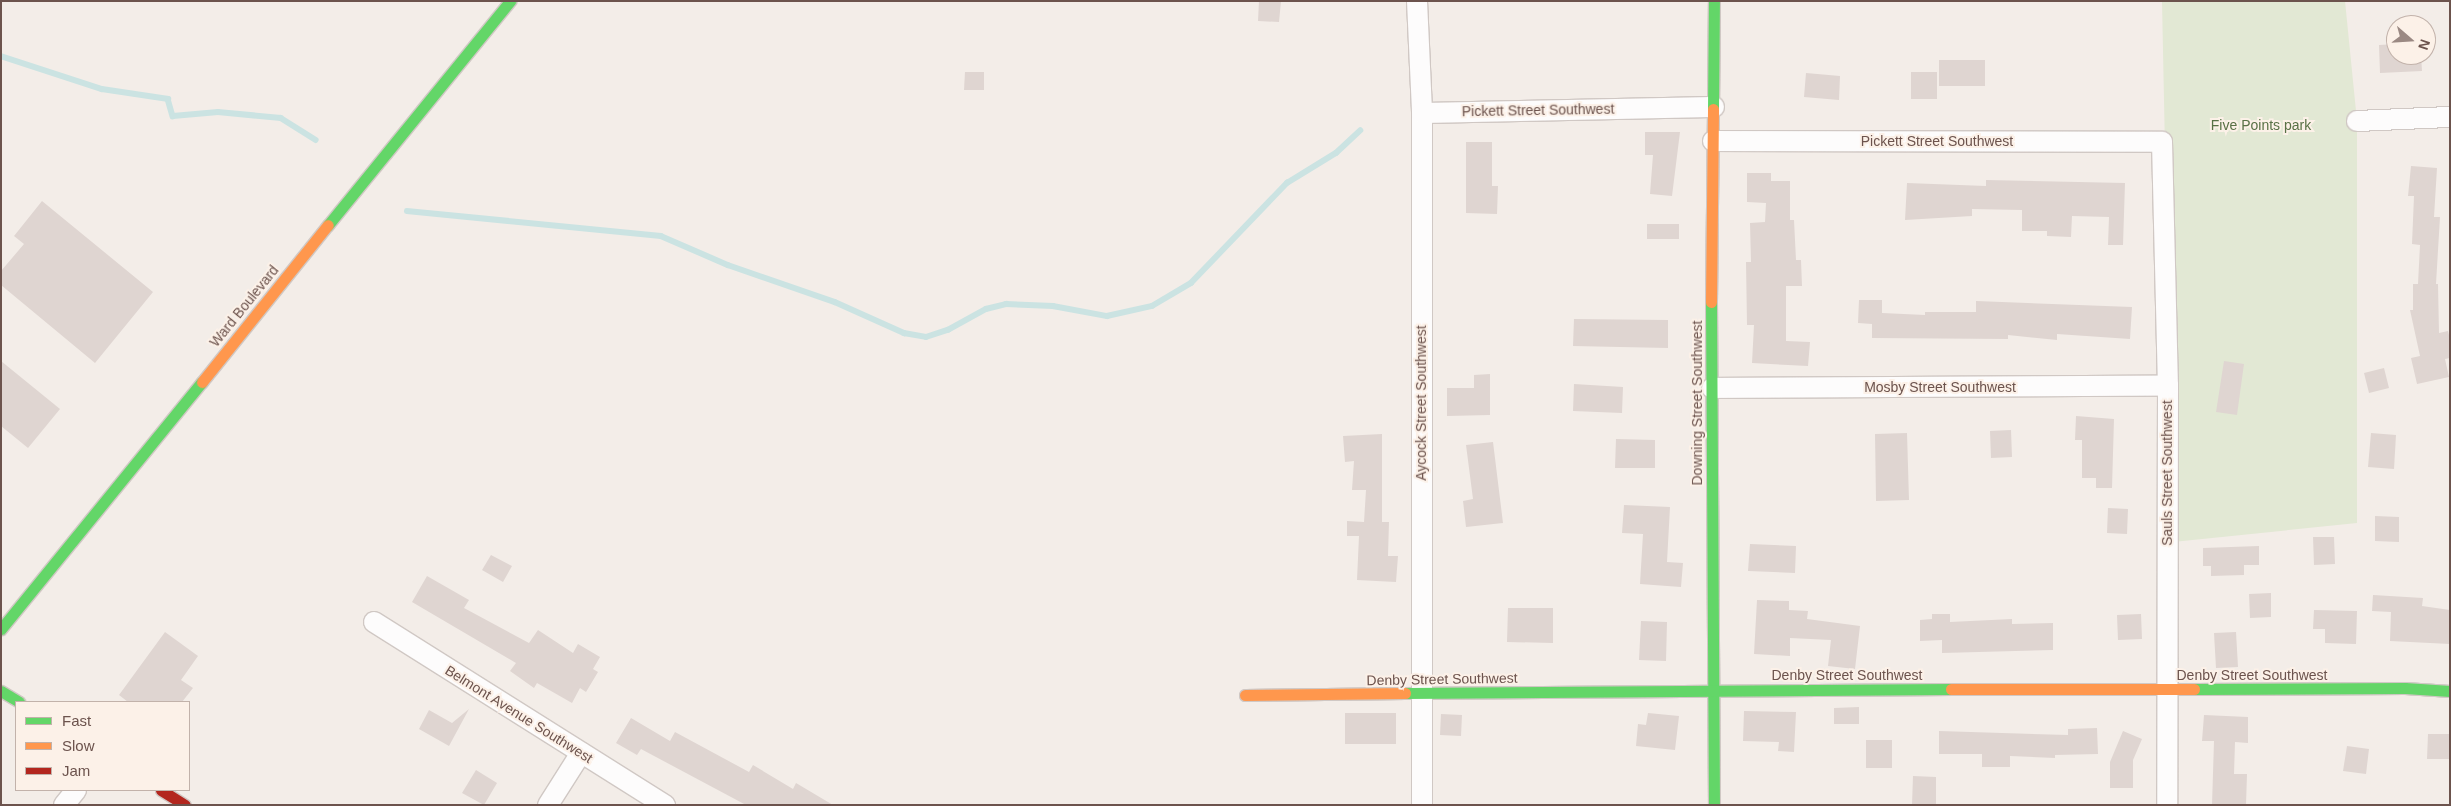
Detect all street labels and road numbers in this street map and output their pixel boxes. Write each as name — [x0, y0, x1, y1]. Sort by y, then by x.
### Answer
street label: Pickett Street Southwest — [1462, 100, 1614, 120]
street label: Pickett Street Southwest — [1861, 133, 2013, 149]
street label: Ward Boulevard — [206, 262, 282, 350]
street label: Downing Street Southwest — [1689, 321, 1705, 485]
street label: Aycock Street Southwest — [1413, 325, 1429, 481]
street label: Mosby Street Southwest — [1864, 379, 2016, 395]
street label: Sauls Street Southwest — [2159, 400, 2175, 546]
street label: Belmont Avenue Southwest — [442, 661, 596, 767]
street label: Denby Street Southwest — [1772, 667, 1922, 683]
street label: Denby Street Southwest — [2177, 667, 2327, 683]
street label: Denby Street Southwest — [1366, 669, 1518, 689]

